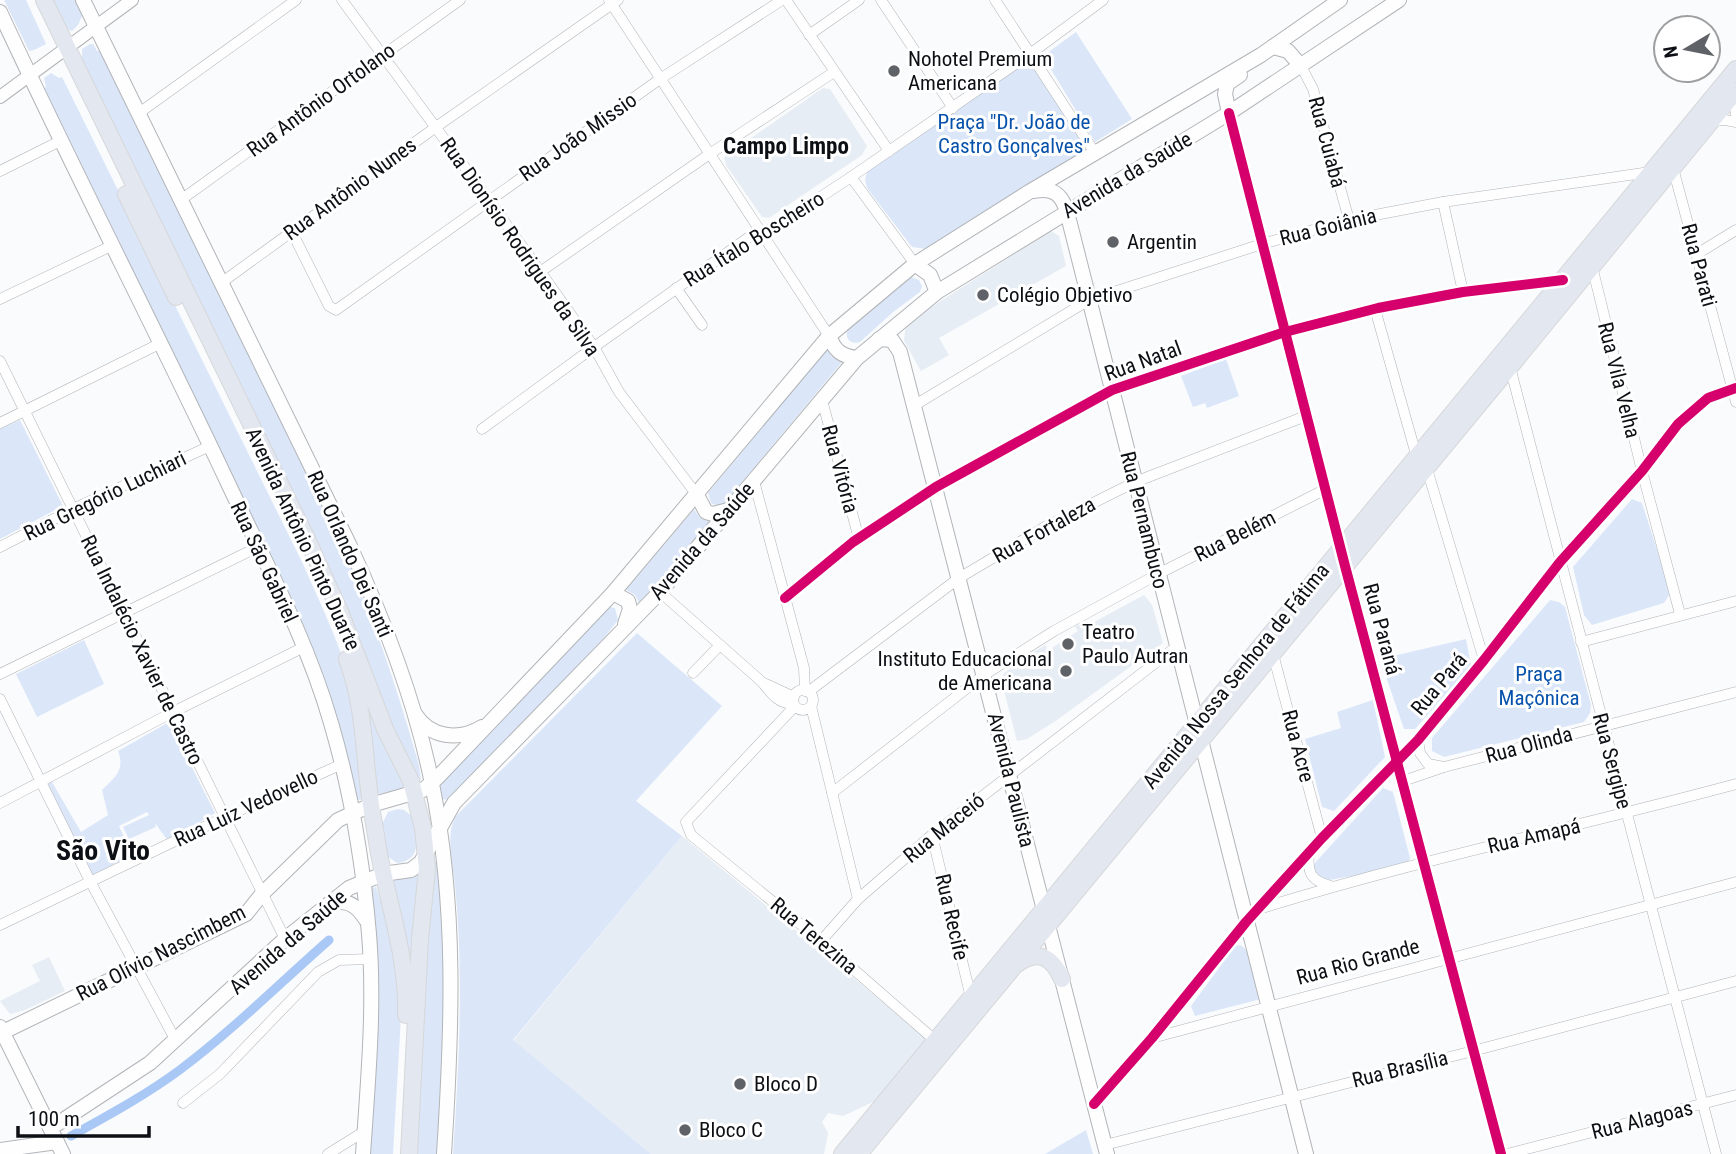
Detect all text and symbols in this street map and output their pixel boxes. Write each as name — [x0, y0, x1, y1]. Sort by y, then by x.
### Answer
north arrow — [1652, 14, 1722, 84]
street label: Rua Antônio Ortolano — [242, 38, 400, 162]
text: N — [1658, 44, 1683, 60]
place label: Nohotel Premium Americana — [908, 47, 1052, 95]
marker: Nohotel Premium Americana — [886, 63, 902, 79]
street label: Rua João Missio — [515, 88, 641, 186]
street label: Rua Cuiabá — [1303, 94, 1351, 190]
park label: Praça "Dr. João de Castro Gonçalves" — [938, 110, 1091, 158]
street label: Avenida da Saúde — [1058, 127, 1196, 223]
street label: Rua Antônio Nunes — [279, 133, 421, 245]
street label: Rua Dionísio Rodrigues da Silva — [435, 133, 605, 361]
district label: Campo Limpo — [723, 133, 849, 160]
street label: Rua Ítalo Boscheiro — [679, 186, 829, 292]
street label: Rua Goiânia — [1277, 203, 1379, 251]
street label: Rua Parati — [1676, 221, 1722, 309]
place label: Argentin — [1127, 230, 1197, 254]
marker: Argentin — [1105, 234, 1121, 250]
place label: Colégio Objetivo — [997, 283, 1133, 307]
marker: Colégio Objetivo — [975, 287, 991, 303]
street label: Rua Vila Velha — [1593, 320, 1645, 440]
street label: Rua Natal — [1101, 336, 1185, 386]
street label: Rua Vitória — [817, 422, 863, 516]
street label: Avenida Antônio Pinto Duarte — [241, 424, 365, 654]
street label: Rua Gregório Luchiari — [20, 446, 190, 546]
street label: Rua Pernambuco — [1115, 449, 1173, 591]
street label: Rua Orlando Dei Santi — [303, 467, 397, 641]
street label: Avenida da Saúde — [645, 477, 759, 604]
street label: Rua Fortaleza — [988, 492, 1100, 568]
street label: Rua São Gabriel — [225, 497, 303, 627]
street label: Rua Belém — [1190, 505, 1280, 567]
street label: Rua Indalécio Xavier de Castro — [76, 531, 208, 769]
street label: Avenida Nossa Senhora de Fátima — [1138, 559, 1334, 793]
street label: Rua Paraná — [1358, 580, 1406, 678]
place label: Teatro Paulo Autran — [1082, 620, 1189, 668]
marker: Teatro Paulo Autran — [1060, 636, 1076, 652]
place label: Instituto Educacional de Americana — [878, 647, 1052, 695]
street label: Rua Pará — [1406, 648, 1472, 720]
park label: Praça Maçônica — [1499, 662, 1579, 710]
marker: Instituto Educacional de Americana — [1058, 663, 1074, 679]
street label: Rua Acre — [1277, 707, 1319, 785]
street label: Avenida Paulista — [983, 710, 1039, 850]
street label: Rua Sergipe — [1588, 710, 1636, 812]
street label: Rua Olinda — [1483, 722, 1575, 768]
street label: Rua Luiz Vedovello — [170, 764, 322, 852]
street label: Rua Maceió — [899, 788, 989, 868]
street label: Rua Amapá — [1485, 814, 1583, 858]
district label: São Vito — [56, 834, 150, 867]
street label: Rua Recife — [930, 871, 974, 963]
street label: Avenida da Saúde — [225, 885, 352, 999]
street label: Rua Terezina — [766, 893, 862, 979]
street label: Rua Olívio Nascimbem — [72, 900, 250, 1006]
street label: Rua Rio Grande — [1294, 934, 1422, 990]
street label: Rua Brasília — [1350, 1046, 1450, 1092]
place label: Bloco D — [754, 1072, 818, 1096]
marker: Bloco D — [732, 1076, 748, 1092]
scale bar — [18, 1094, 149, 1138]
street label: Rua Alagoas — [1589, 1096, 1695, 1144]
text: 100 m — [28, 1107, 80, 1131]
place label: Bloco C — [699, 1118, 763, 1142]
marker: Bloco C — [677, 1122, 693, 1138]

